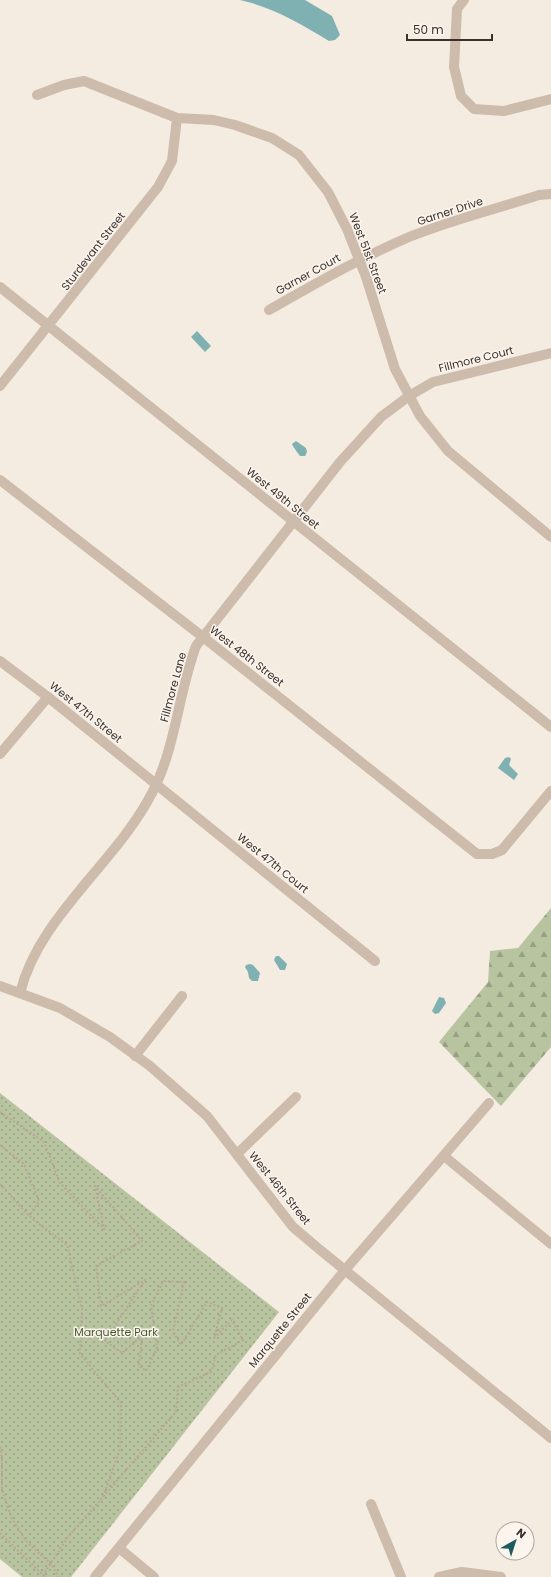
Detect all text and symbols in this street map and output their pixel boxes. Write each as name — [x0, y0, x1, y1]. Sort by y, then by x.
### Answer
scale bar — [407, 16, 492, 42]
text: 50 m — [413, 21, 444, 38]
street label: Garner Drive — [415, 193, 485, 229]
street label: Sturdevant Street — [57, 208, 129, 294]
street label: West 51st Street — [345, 210, 391, 296]
street label: Garner Court — [273, 250, 343, 298]
street label: Fillmore Court — [437, 342, 515, 376]
street label: West 49th Street — [243, 463, 323, 533]
street label: West 48th Street — [206, 622, 288, 690]
street label: Fillmore Lane — [156, 650, 190, 724]
street label: West 47th Street — [46, 678, 126, 746]
street label: West 47th Court — [234, 829, 312, 897]
street label: West 46th Street — [245, 1148, 315, 1228]
street label: Marquette Street — [245, 1289, 315, 1371]
park label: Marquette Park — [74, 1324, 158, 1340]
north arrow — [495, 1521, 535, 1561]
text: N — [513, 1524, 530, 1542]

